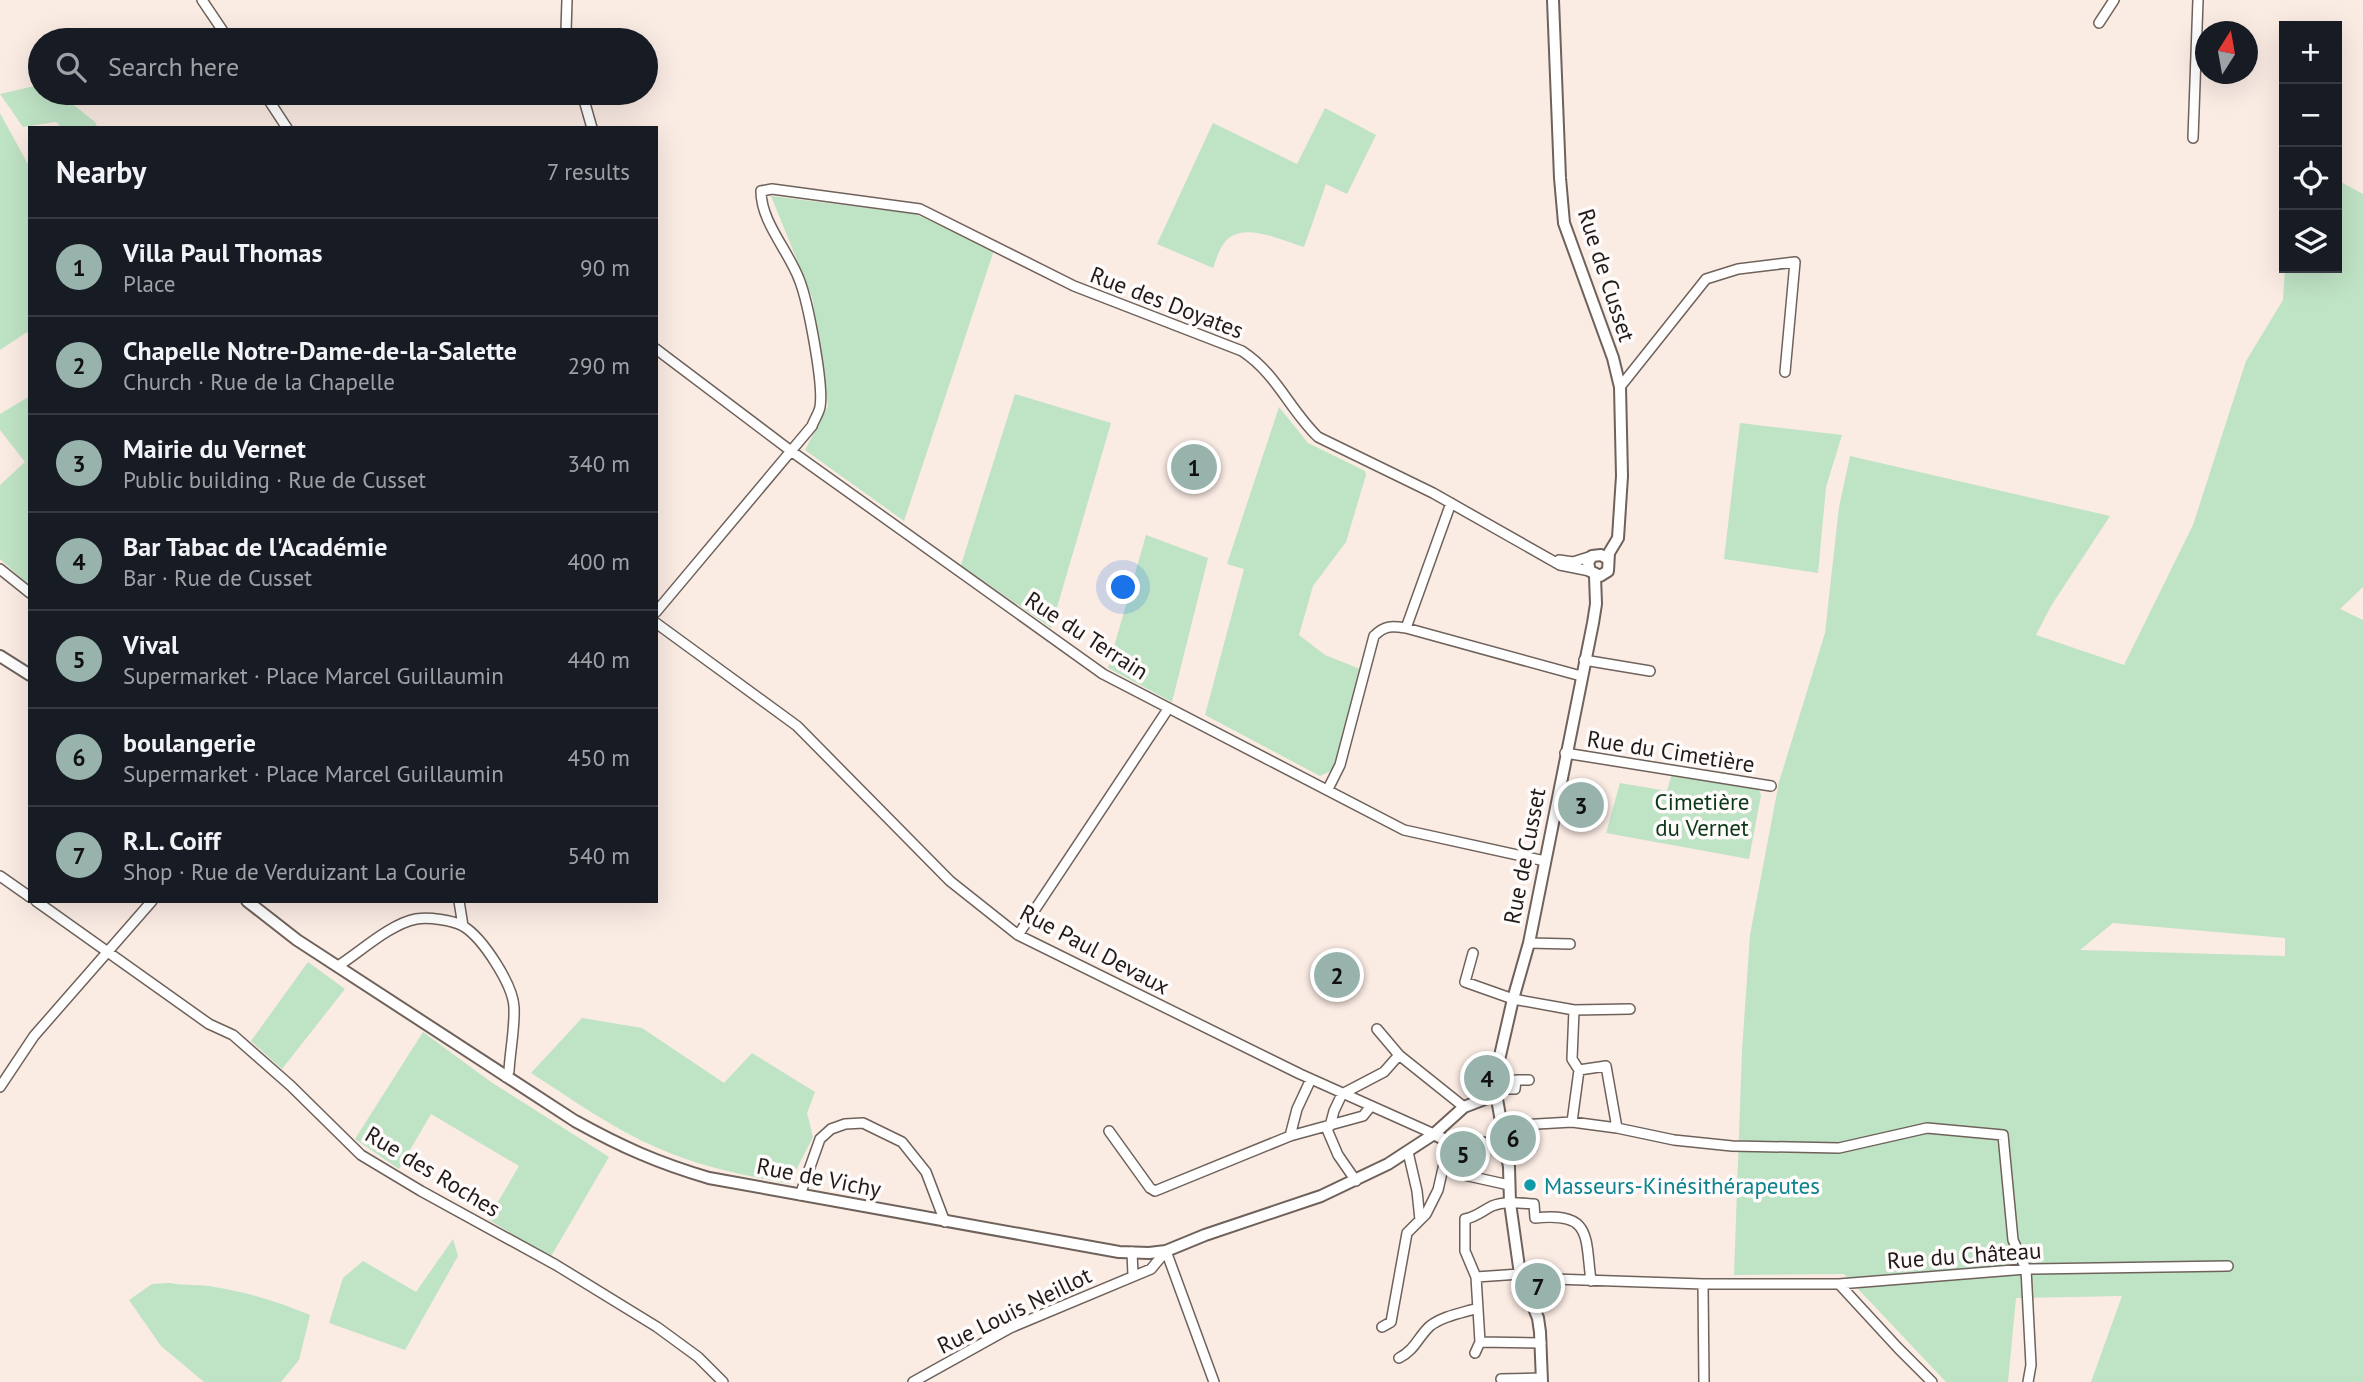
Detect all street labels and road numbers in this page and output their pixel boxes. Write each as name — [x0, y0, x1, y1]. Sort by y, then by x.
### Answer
street label: Rue de Cusset — [1572, 205, 1642, 345]
street label: Rue des Doyates — [1086, 259, 1248, 345]
street label: Rue du Terrain — [1020, 584, 1154, 686]
street label: Rue du Cimetière — [1585, 723, 1757, 779]
street label: Rue de Cusset — [1497, 785, 1551, 926]
street label: Rue Paul Devaux — [1015, 897, 1175, 1001]
street label: Rue des Roches — [360, 1119, 506, 1223]
street label: Rue de Vichy — [754, 1151, 884, 1203]
street label: Rue du Château — [1886, 1235, 2042, 1275]
street label: Rue Louis Neillot — [932, 1260, 1096, 1360]

